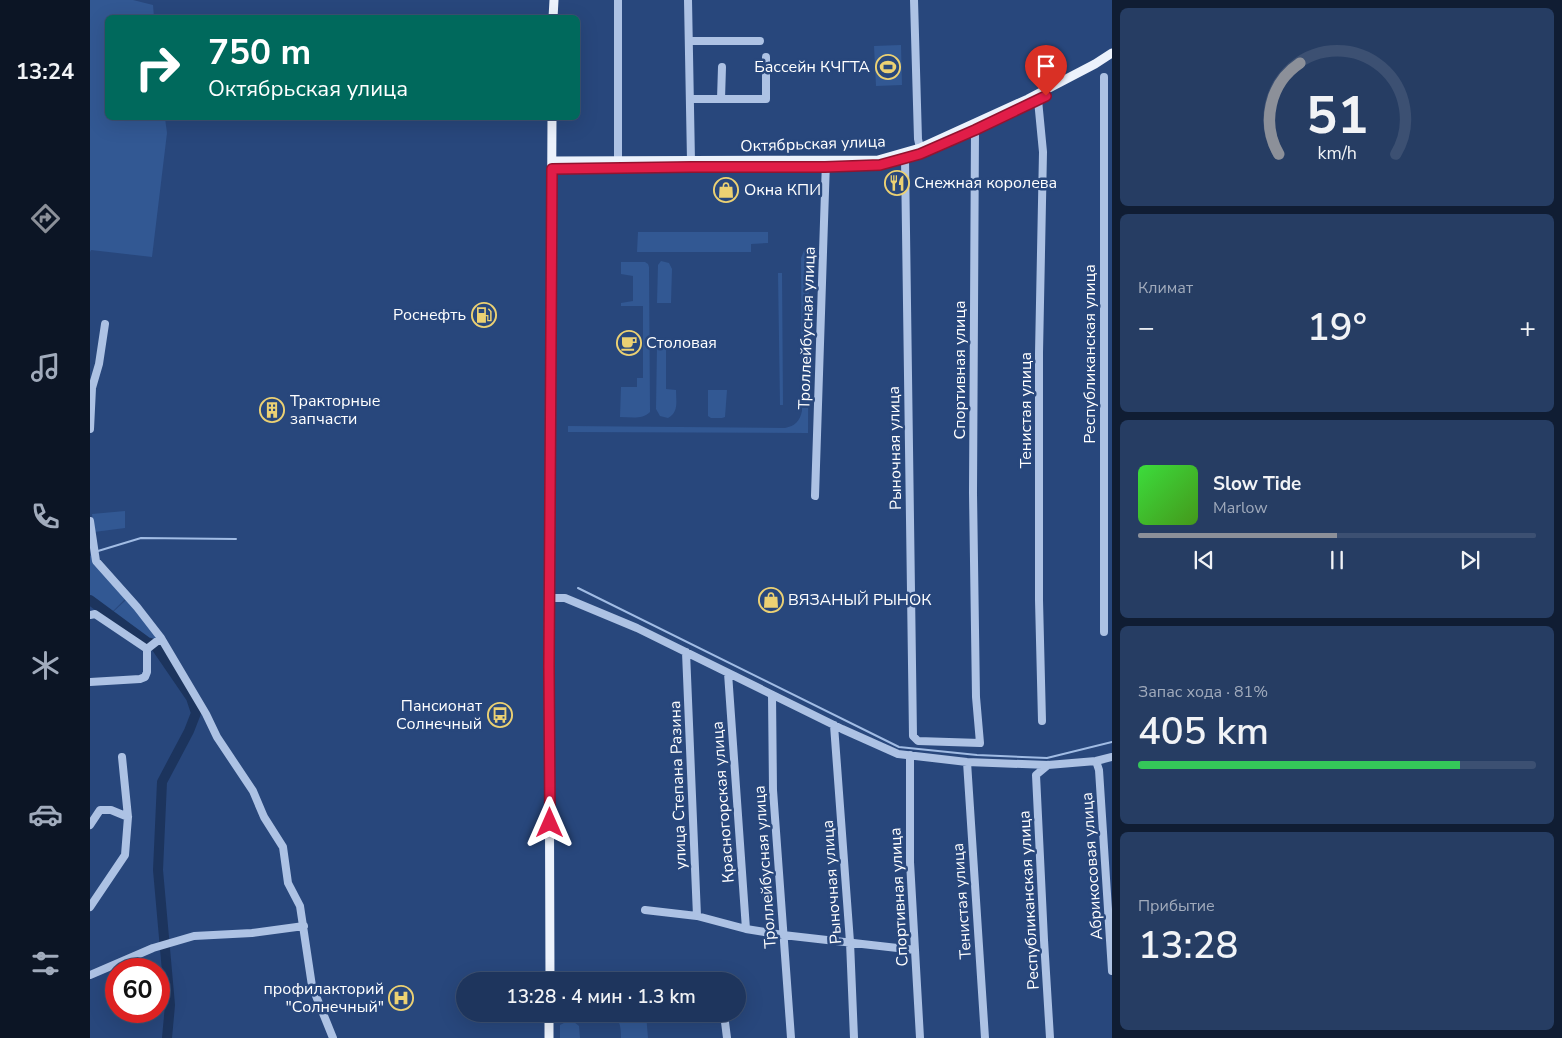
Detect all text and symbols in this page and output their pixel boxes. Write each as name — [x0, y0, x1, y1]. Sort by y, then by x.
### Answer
text: 750 m — [208, 29, 311, 76]
icon: right — [125, 35, 190, 100]
pin — [1025, 45, 1067, 96]
icon: arrive — [1032, 52, 1060, 80]
sports icon: Бассейн КЧГТА — [875, 54, 901, 80]
place label: Бассейн КЧГТА — [754, 56, 870, 78]
text: 13:24 — [16, 57, 74, 87]
text: Октябрьская улица — [208, 74, 408, 104]
text: 51 — [1306, 80, 1368, 151]
street label: Октябрьская улица — [740, 130, 886, 158]
text: km/h — [1317, 141, 1357, 165]
restaurant icon: Снежная королева — [884, 170, 910, 196]
place label: Снежная королева — [914, 172, 1057, 194]
shop icon: Окна КПИ — [713, 177, 739, 203]
place label: Окна КПИ — [744, 179, 821, 201]
icon: directions — [28, 201, 63, 236]
street label: Троллейбусная улица — [793, 246, 821, 410]
street label: Республиканская улица — [1079, 264, 1101, 444]
text: Климат — [1138, 277, 1193, 299]
street label: Спортивная улица — [949, 300, 971, 440]
fuel station icon: Роснефть — [471, 302, 497, 328]
text: 19° — [1307, 302, 1367, 353]
place label: Роснефть — [393, 304, 466, 326]
text: − — [1138, 309, 1155, 347]
text: + — [1519, 309, 1536, 347]
cafe icon: Столовая — [616, 330, 642, 356]
place label: Столовая — [646, 332, 717, 354]
icon: music — [28, 350, 63, 385]
street label: Тенистая улица — [1015, 352, 1037, 468]
street label: Рыночная улица — [883, 386, 907, 510]
place label: Тракторные запчасти — [290, 390, 380, 430]
building icon: Тракторные запчасти — [259, 397, 285, 423]
text: Slow Tide — [1213, 471, 1301, 497]
text: Marlow — [1213, 497, 1268, 519]
icon: phone — [28, 499, 63, 534]
icon: previous — [1190, 546, 1218, 574]
icon: pause — [1323, 546, 1351, 574]
icon: next — [1456, 546, 1484, 574]
shop icon: ВЯЗАНЫЙ РЫНОК — [758, 587, 784, 613]
place label: ВЯЗАНЫЙ РЫНОК — [788, 589, 932, 611]
icon: climate — [28, 648, 63, 683]
text: Запас хода · 81% — [1138, 681, 1268, 703]
place label: Пансионат Солнечный — [396, 695, 483, 735]
street label: улица Степана Разина — [664, 700, 692, 870]
bus stop icon: Пансионат Солнечный — [487, 702, 513, 728]
text: 405 km — [1138, 706, 1269, 757]
street label: Красногорская улица — [706, 721, 740, 883]
street label: Троллейбусная улица — [748, 785, 782, 949]
street label: Абрикосовая улица — [1076, 791, 1108, 941]
position arrow — [523, 796, 575, 848]
icon: car — [28, 797, 63, 832]
street label: Республиканская улица — [1013, 810, 1045, 990]
street label: Рыночная улица — [817, 819, 847, 945]
street label: Спортивная улица — [884, 827, 914, 967]
street label: Тенистая улица — [947, 842, 977, 960]
text: Прибытие — [1138, 895, 1215, 917]
text: 13:28 — [1138, 920, 1238, 971]
icon: filters — [28, 946, 63, 981]
speed limit sign: 60 — [105, 958, 170, 1023]
place label: профилакторий "Солнечный" — [264, 978, 384, 1018]
text: 13:28 · 4 мин · 1.3 km — [506, 984, 696, 1010]
hospital icon: профилакторий "Солнечный" — [388, 985, 414, 1011]

